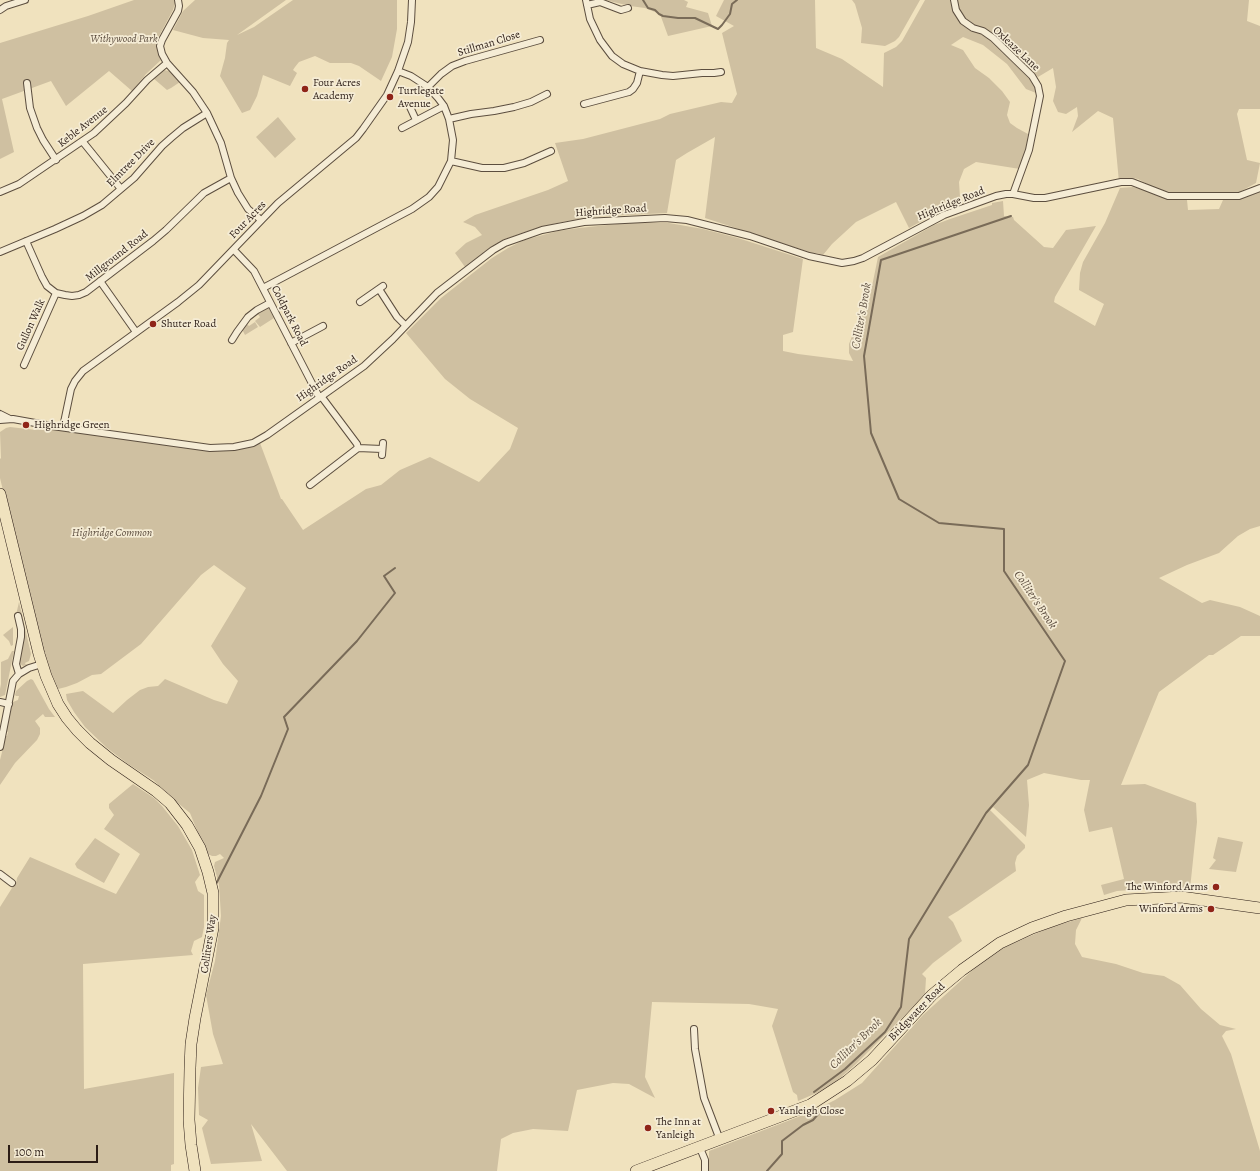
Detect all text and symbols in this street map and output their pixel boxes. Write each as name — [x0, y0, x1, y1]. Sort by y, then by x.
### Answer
street label: Oxleaze Lane — [990, 24, 1042, 74]
street label: Stillman Close — [456, 28, 522, 60]
park label: Withywood Park — [90, 32, 158, 46]
place label: Four Acres Academy — [313, 76, 360, 102]
marker: Four Acres Academy — [300, 84, 310, 94]
place label: Turtlegate Avenue — [398, 84, 444, 110]
marker: Turtlegate Avenue — [385, 92, 395, 102]
street label: Keble Avenue — [55, 103, 111, 151]
street label: Elmtree Drive — [104, 136, 158, 190]
street label: Highridge Road — [915, 185, 987, 223]
street label: Four Acres — [227, 198, 269, 242]
street label: Highridge Road — [575, 202, 647, 220]
street label: Millground Road — [83, 227, 151, 285]
water label: Colliter's Brook — [849, 282, 875, 350]
street label: Coldpark Road — [268, 283, 310, 349]
street label: Gullon Walk — [14, 297, 48, 353]
place label: Shuter Road — [161, 317, 216, 331]
marker: Shuter Road — [148, 319, 158, 329]
street label: Highridge Road — [294, 353, 360, 405]
place label: Highridge Green — [34, 418, 110, 432]
marker: Highridge Green — [21, 420, 31, 430]
park label: Highridge Common — [72, 526, 152, 540]
water label: Colliter's Brook — [1010, 568, 1060, 632]
place label: The Winford Arms — [1126, 880, 1208, 894]
marker: The Winford Arms — [1211, 882, 1221, 892]
place label: Winford Arms — [1139, 902, 1203, 916]
marker: Winford Arms — [1206, 904, 1216, 914]
street label: Colliters Way — [198, 914, 220, 974]
street label: Bridgwater Road — [886, 980, 948, 1044]
water label: Colliter's Brook — [827, 1016, 885, 1072]
place label: Yanleigh Close — [779, 1104, 844, 1118]
marker: Yanleigh Close — [766, 1106, 776, 1116]
place label: The Inn at Yanleigh — [656, 1115, 701, 1141]
marker: The Inn at Yanleigh — [643, 1123, 653, 1133]
scale bar — [10, 1137, 100, 1163]
text: 100 m — [15, 1144, 44, 1160]

